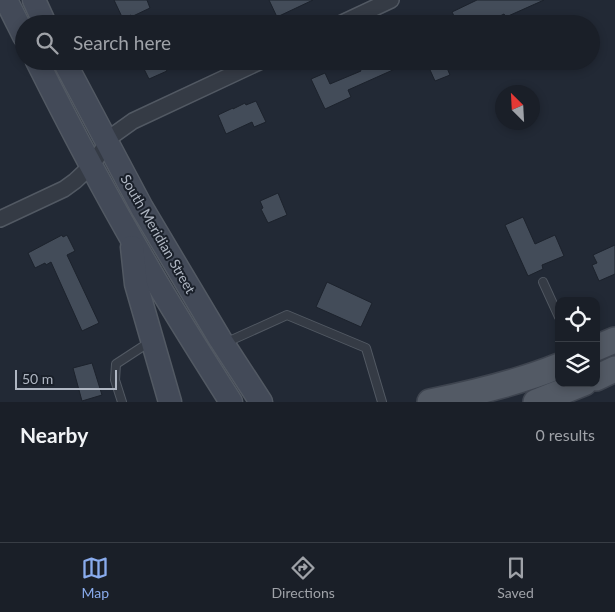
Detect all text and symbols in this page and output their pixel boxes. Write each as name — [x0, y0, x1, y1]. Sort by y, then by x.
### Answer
search box — [15, 15, 600, 70]
icon: search — [33, 29, 61, 57]
text: Search here — [73, 31, 171, 54]
north arrow — [495, 85, 540, 130]
street label: South Meridian Street — [117, 171, 199, 296]
map controls — [555, 297, 600, 387]
button: locate — [555, 297, 600, 342]
button: layers — [555, 342, 600, 387]
scale bar — [15, 367, 118, 390]
text: 50 m — [22, 370, 53, 387]
text: Nearby — [20, 422, 88, 447]
text: 0 results — [535, 425, 595, 444]
tab: Map — [81, 554, 109, 601]
tab: Directions — [272, 554, 335, 601]
tab: Saved — [497, 554, 534, 601]

